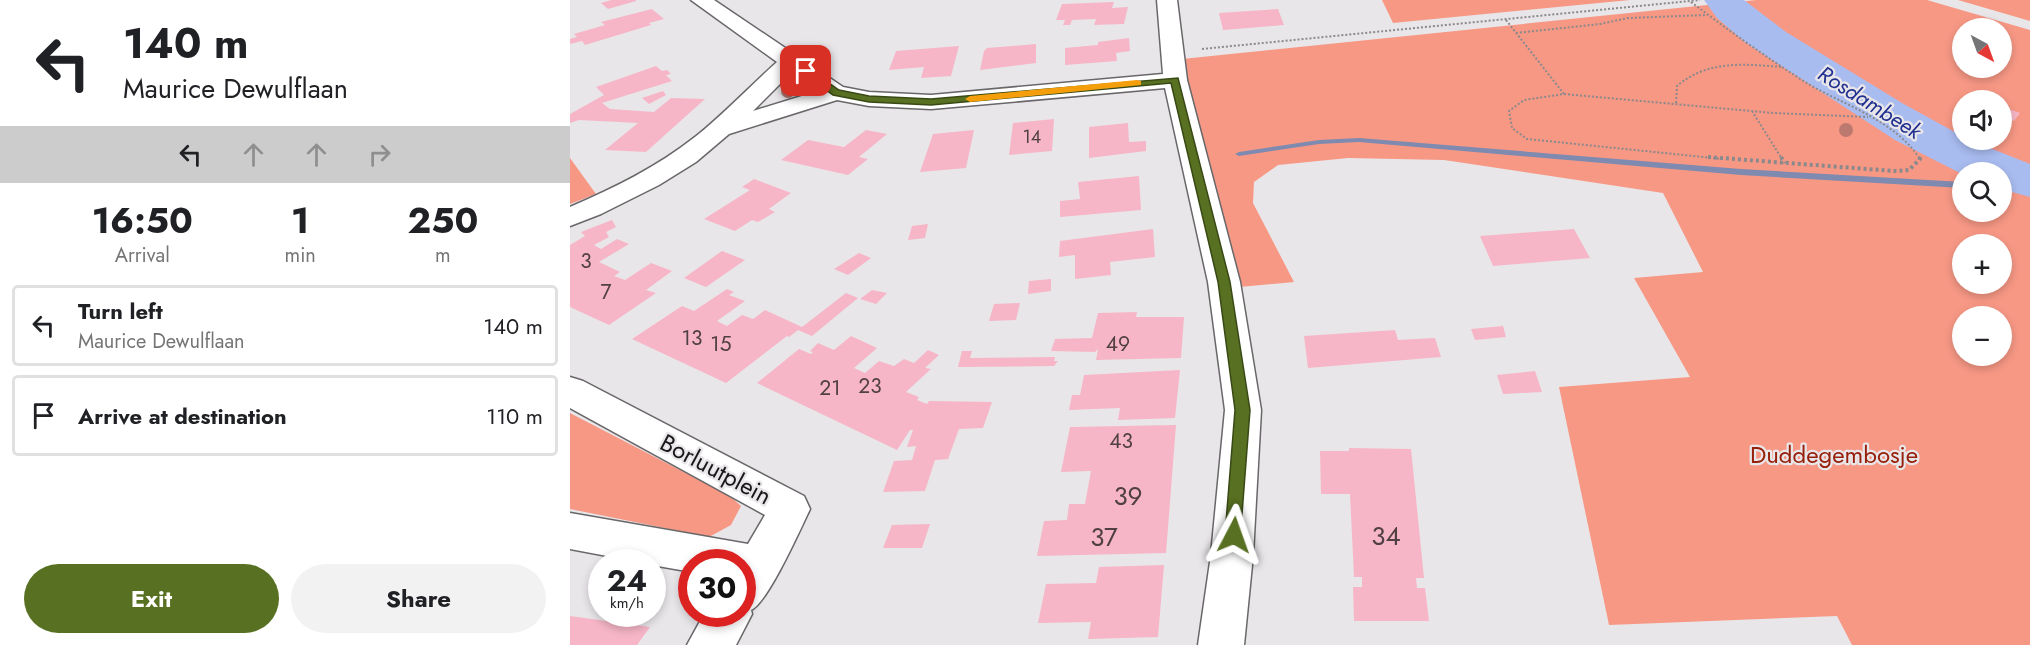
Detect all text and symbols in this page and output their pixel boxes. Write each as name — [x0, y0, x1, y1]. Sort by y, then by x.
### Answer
text: 140 m — [123, 13, 249, 74]
north arrow — [1952, 18, 2012, 78]
map controls — [1952, 18, 2012, 366]
icon: left — [24, 24, 102, 102]
pin — [780, 45, 831, 96]
icon: arrive — [789, 54, 822, 87]
water label: Rosdambeek — [1812, 57, 1929, 147]
text: Maurice Dewulflaan — [123, 69, 348, 108]
button: sound — [1952, 90, 2012, 150]
house number: 14 — [1023, 124, 1041, 150]
icon: left — [174, 138, 207, 171]
icon: ahead — [237, 138, 270, 171]
icon: ahead — [300, 138, 333, 171]
icon: right — [363, 138, 396, 171]
button: search — [1952, 162, 2012, 222]
text: 16:50 — [92, 194, 193, 246]
text: 1 — [291, 194, 309, 246]
text: 250 — [408, 194, 478, 246]
button: + — [1952, 234, 2012, 294]
text: Arrival — [115, 241, 170, 270]
text: min — [285, 241, 316, 270]
text: m — [435, 241, 451, 270]
house number: 3 — [580, 246, 592, 276]
house number: 7 — [600, 277, 612, 307]
text: Turn left — [78, 295, 163, 327]
button: − — [1952, 306, 2012, 366]
icon: left — [27, 309, 60, 342]
text: 140 m — [483, 310, 543, 342]
house number: 13 — [682, 323, 702, 353]
text: Maurice Dewulflaan — [78, 327, 245, 356]
house number: 15 — [710, 329, 732, 359]
house number: 49 — [1106, 329, 1130, 359]
house number: 23 — [858, 371, 882, 401]
house number: 21 — [819, 373, 841, 403]
icon: arrive — [27, 399, 60, 432]
text: Arrive at destination — [78, 400, 287, 432]
text: 110 m — [486, 400, 543, 432]
street label: Borluutplein — [654, 425, 778, 513]
house number: 43 — [1109, 426, 1133, 456]
park label: Duddegembosje — [1750, 437, 1918, 472]
house number: 39 — [1113, 477, 1143, 515]
position arrow — [1202, 503, 1266, 567]
house number: 34 — [1371, 517, 1401, 555]
house number: 37 — [1090, 518, 1118, 556]
speed limit sign: 30 — [678, 549, 756, 627]
text: 24 — [607, 559, 647, 602]
button: Exit — [24, 564, 279, 633]
button: Share — [291, 564, 546, 633]
text: km/h — [610, 592, 644, 614]

